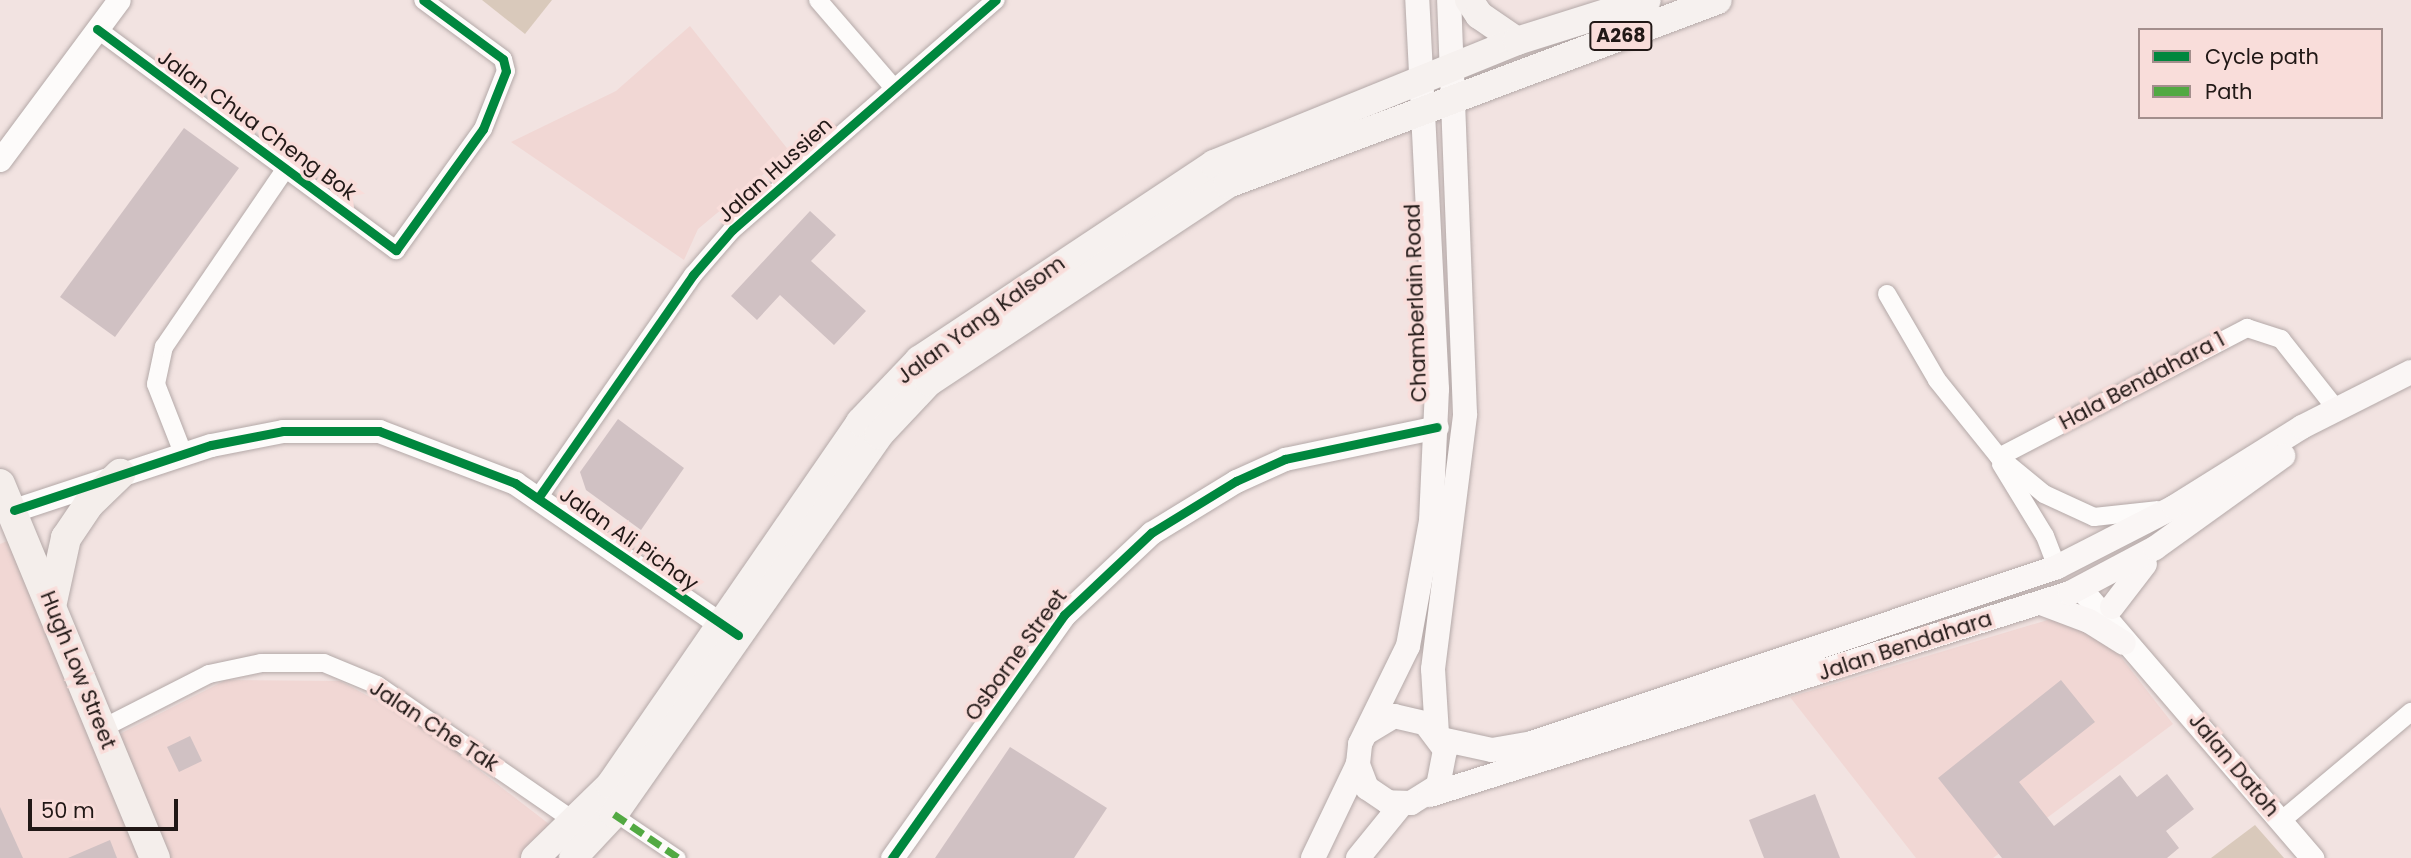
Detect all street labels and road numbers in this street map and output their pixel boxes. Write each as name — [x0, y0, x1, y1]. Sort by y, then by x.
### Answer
road number: A268 — [1588, 20, 1654, 52]
street label: Jalan Chua Cheng Bok — [153, 44, 361, 206]
street label: Jalan Hussien — [713, 112, 837, 228]
street label: Chamberlain Road — [1400, 203, 1432, 403]
street label: Jalan Yang Kalsom — [892, 251, 1070, 389]
street label: Hala Bendahara 1 — [2055, 327, 2229, 435]
street label: Jalan Ali Pichay — [555, 482, 703, 596]
street label: Osborne Street — [960, 584, 1072, 726]
street label: Hugh Low Street — [35, 587, 121, 753]
street label: Jalan Bendahara — [1815, 606, 1995, 686]
street label: Jalan Che Tak — [365, 675, 503, 777]
street label: Jalan Datoh — [2183, 708, 2285, 822]

